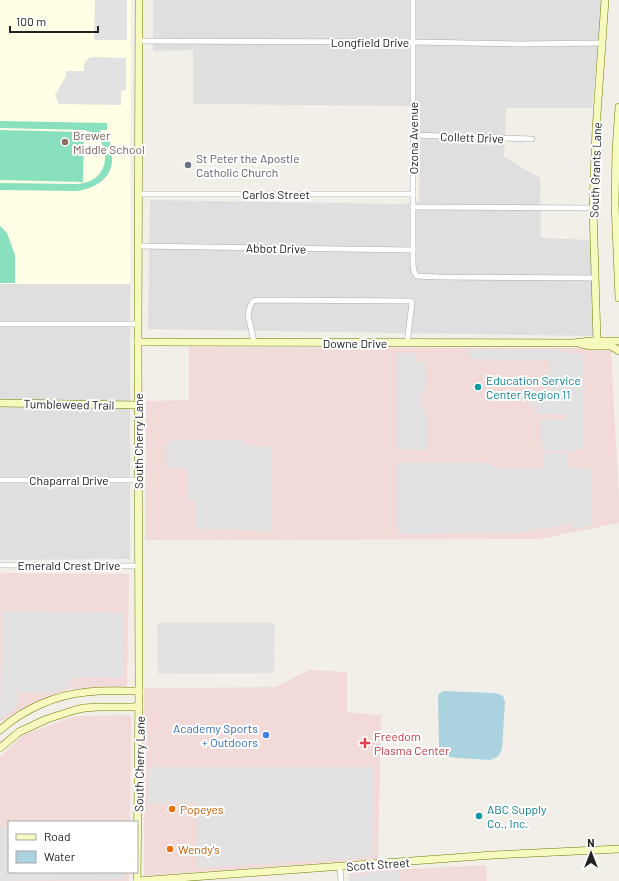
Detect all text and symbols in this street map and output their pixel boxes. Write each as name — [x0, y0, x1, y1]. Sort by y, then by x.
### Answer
scale bar — [10, 8, 98, 34]
text: 100 m — [16, 14, 46, 28]
street label: Longfield Drive — [331, 35, 409, 49]
street label: Ozona Avenue — [406, 102, 420, 174]
street label: South Grants Lane — [586, 122, 604, 218]
place label: Brewer Middle School — [73, 128, 145, 156]
street label: Collett Drive — [440, 129, 504, 145]
marker: Brewer Middle School — [60, 137, 70, 147]
place label: St Peter the Apostle Catholic Church — [196, 151, 300, 179]
marker: St Peter the Apostle Catholic Church — [183, 160, 193, 170]
street label: Carlos Street — [242, 187, 310, 201]
street label: Abbot Drive — [246, 240, 306, 256]
street label: Downe Drive — [323, 336, 387, 350]
place label: Education Service Center Region 11 — [486, 373, 581, 401]
marker: Education Service Center Region 11 — [473, 382, 483, 392]
street label: South Cherry Lane — [131, 393, 145, 489]
street label: Tumbleweed Trail — [23, 396, 115, 412]
street label: Chaparral Drive — [29, 473, 109, 487]
street label: Emerald Crest Drive — [18, 558, 120, 572]
street label: South Cherry Lane — [131, 716, 147, 812]
place label: Academy Sports + Outdoors — [173, 721, 258, 749]
place label: Freedom Plasma Center — [374, 729, 450, 757]
marker: Academy Sports + Outdoors — [261, 730, 271, 740]
marker: Freedom Plasma Center — [359, 737, 371, 749]
place label: Popeyes — [180, 802, 224, 816]
place label: ABC Supply Co., Inc. — [487, 802, 547, 830]
marker: Popeyes — [167, 804, 177, 814]
marker: ABC Supply Co., Inc. — [474, 811, 484, 821]
legend — [8, 821, 138, 873]
text: Road — [44, 829, 71, 843]
north arrow — [571, 833, 611, 873]
text: N — [587, 836, 595, 849]
place label: Wendy's — [178, 842, 220, 856]
marker: Wendy's — [165, 844, 175, 854]
text: Water — [44, 849, 76, 863]
street label: Scott Street — [346, 855, 410, 873]

